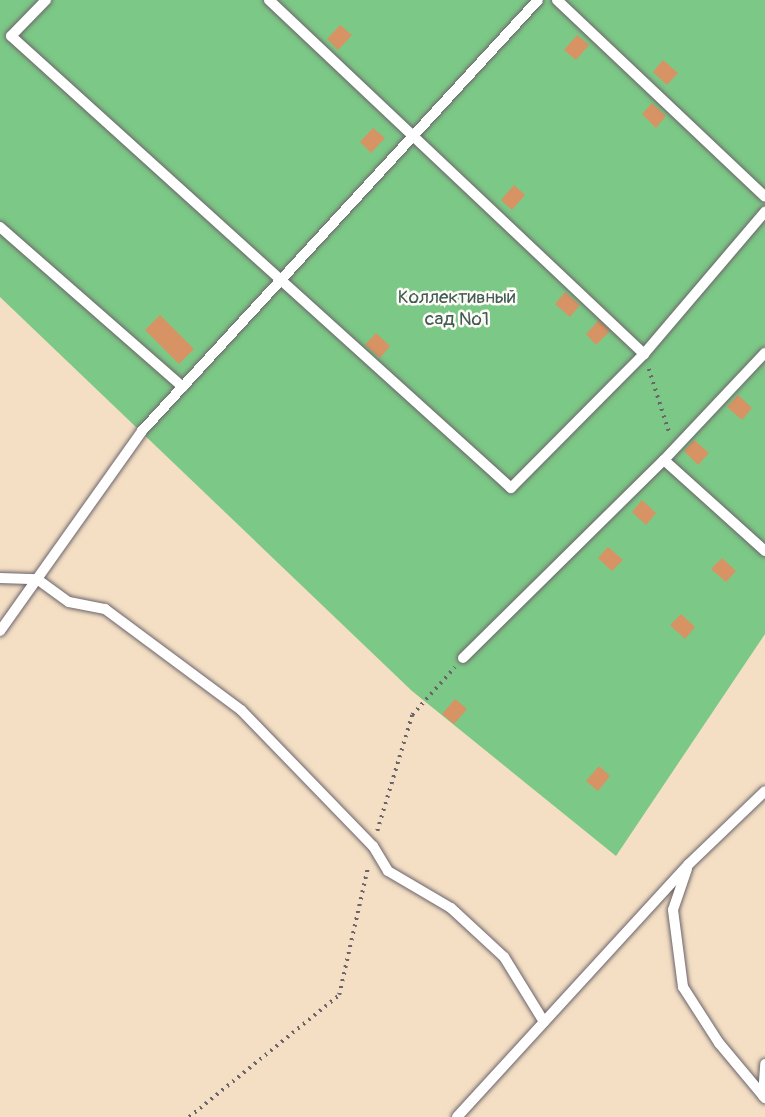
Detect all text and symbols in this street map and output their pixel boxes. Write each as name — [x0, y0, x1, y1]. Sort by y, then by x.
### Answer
park label: Коллективный сад №1 — [398, 287, 516, 331]

